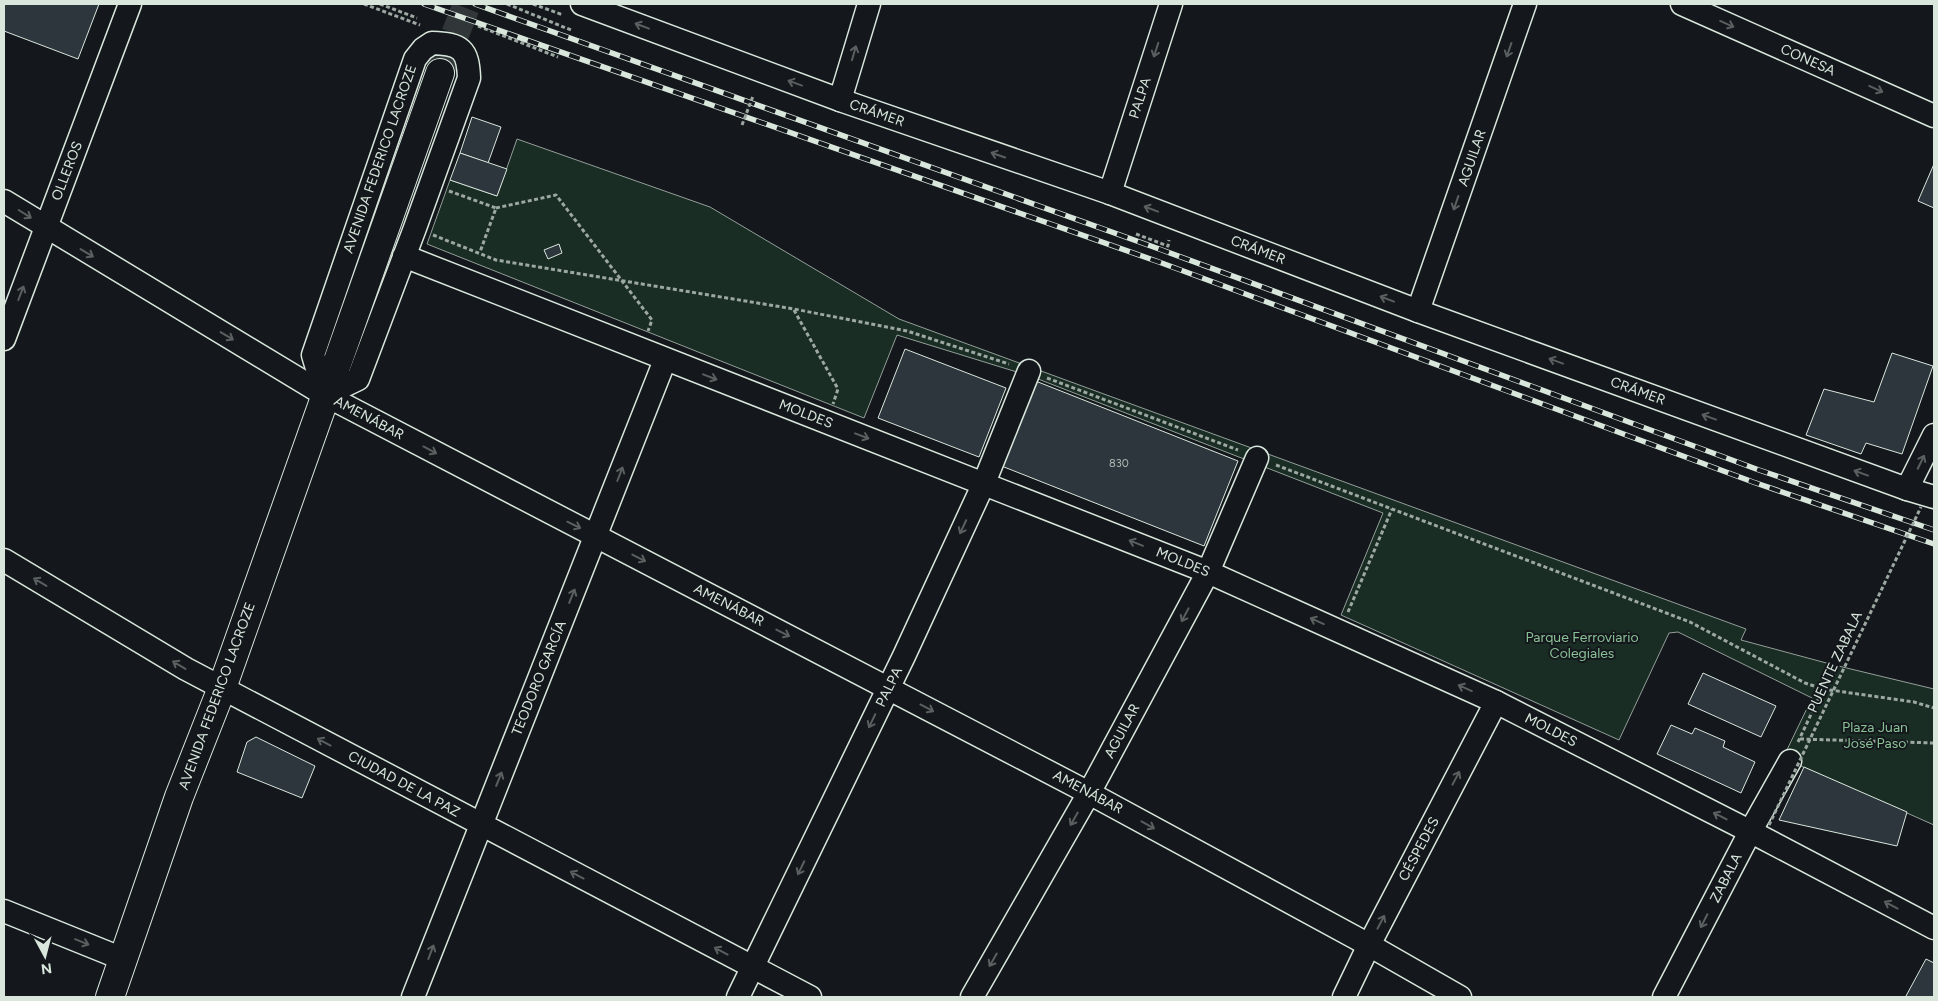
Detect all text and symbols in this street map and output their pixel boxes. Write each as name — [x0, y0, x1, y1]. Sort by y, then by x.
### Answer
one-way arrow — [1719, 19, 1734, 29]
one-way arrow — [635, 21, 651, 30]
street label: CONESA — [1778, 40, 1838, 80]
one-way arrow — [1151, 42, 1160, 57]
one-way arrow — [1504, 42, 1513, 57]
one-way arrow — [850, 46, 860, 62]
street label: AVENIDA FEDERICO LACROZE — [340, 62, 420, 256]
street label: PALPA — [1125, 75, 1155, 121]
one-way arrow — [787, 78, 803, 87]
one-way arrow — [1868, 85, 1883, 95]
street label: CRÁMER — [847, 96, 907, 130]
street label: AGUILAR — [1454, 127, 1490, 189]
street label: OLLEROS — [48, 139, 86, 203]
one-way arrow — [991, 150, 1007, 159]
one-way arrow — [1451, 195, 1460, 211]
one-way arrow — [1144, 204, 1160, 213]
one-way arrow — [17, 210, 31, 220]
street label: CRÁMER — [1228, 232, 1288, 268]
one-way arrow — [80, 248, 94, 258]
one-way arrow — [17, 286, 26, 301]
one-way arrow — [1380, 294, 1395, 303]
one-way arrow — [219, 332, 233, 342]
one-way arrow — [1549, 356, 1564, 365]
one-way arrow — [702, 373, 718, 382]
street label: CRÁMER — [1608, 373, 1668, 409]
street label: AMENÁBAR — [331, 392, 407, 444]
street label: MOLDES — [777, 396, 835, 432]
one-way arrow — [1702, 412, 1717, 421]
one-way arrow — [854, 431, 869, 441]
one-way arrow — [422, 446, 437, 455]
one-way arrow — [1917, 455, 1926, 470]
house number: 830 — [1109, 457, 1129, 470]
one-way arrow — [616, 467, 625, 482]
one-way arrow — [1854, 468, 1870, 477]
one-way arrow — [958, 519, 968, 534]
one-way arrow — [566, 521, 581, 530]
one-way arrow — [1128, 538, 1144, 547]
street label: MOLDES — [1154, 544, 1212, 580]
one-way arrow — [631, 554, 646, 563]
one-way arrow — [33, 576, 47, 586]
street label: AMENÁBAR — [691, 580, 767, 630]
one-way arrow — [568, 589, 577, 604]
street label: AVENIDA FEDERICO LACROZE — [175, 600, 259, 792]
one-way arrow — [1180, 607, 1189, 622]
street label: PUENTE ZABALA — [1804, 608, 1866, 715]
one-way arrow — [1310, 616, 1325, 626]
street label: TEODORO GARCÍA — [508, 617, 570, 738]
one-way arrow — [775, 629, 790, 638]
park label: Parque Ferroviario Colegiales — [1525, 629, 1639, 662]
one-way arrow — [173, 660, 187, 670]
street label: PALPA — [872, 664, 906, 710]
one-way arrow — [1458, 683, 1473, 692]
street label: AGUILAR — [1101, 701, 1143, 761]
one-way arrow — [920, 703, 935, 713]
street label: MOLDES — [1522, 710, 1580, 750]
one-way arrow — [867, 714, 877, 729]
park label: Plaza Juan José Paso — [1842, 719, 1908, 752]
one-way arrow — [317, 737, 332, 747]
street label: CIUDAD DE LA PAZ — [345, 747, 463, 821]
street label: AMENÁBAR — [1050, 766, 1126, 818]
one-way arrow — [1452, 771, 1461, 786]
one-way arrow — [495, 772, 504, 787]
one-way arrow — [1712, 811, 1727, 821]
one-way arrow — [1069, 812, 1079, 827]
street label: CÉSPEDES — [1395, 814, 1443, 884]
one-way arrow — [1141, 820, 1156, 830]
street label: ZABALA — [1706, 850, 1746, 906]
one-way arrow — [795, 860, 805, 875]
one-way arrow — [569, 870, 584, 880]
one-way arrow — [1884, 900, 1899, 909]
one-way arrow — [1699, 914, 1709, 929]
one-way arrow — [1377, 915, 1386, 930]
north arrow — [20, 931, 70, 981]
one-way arrow — [73, 938, 89, 947]
one-way arrow — [427, 945, 436, 960]
one-way arrow — [714, 945, 728, 955]
one-way arrow — [988, 953, 998, 967]
text: N — [40, 959, 53, 978]

